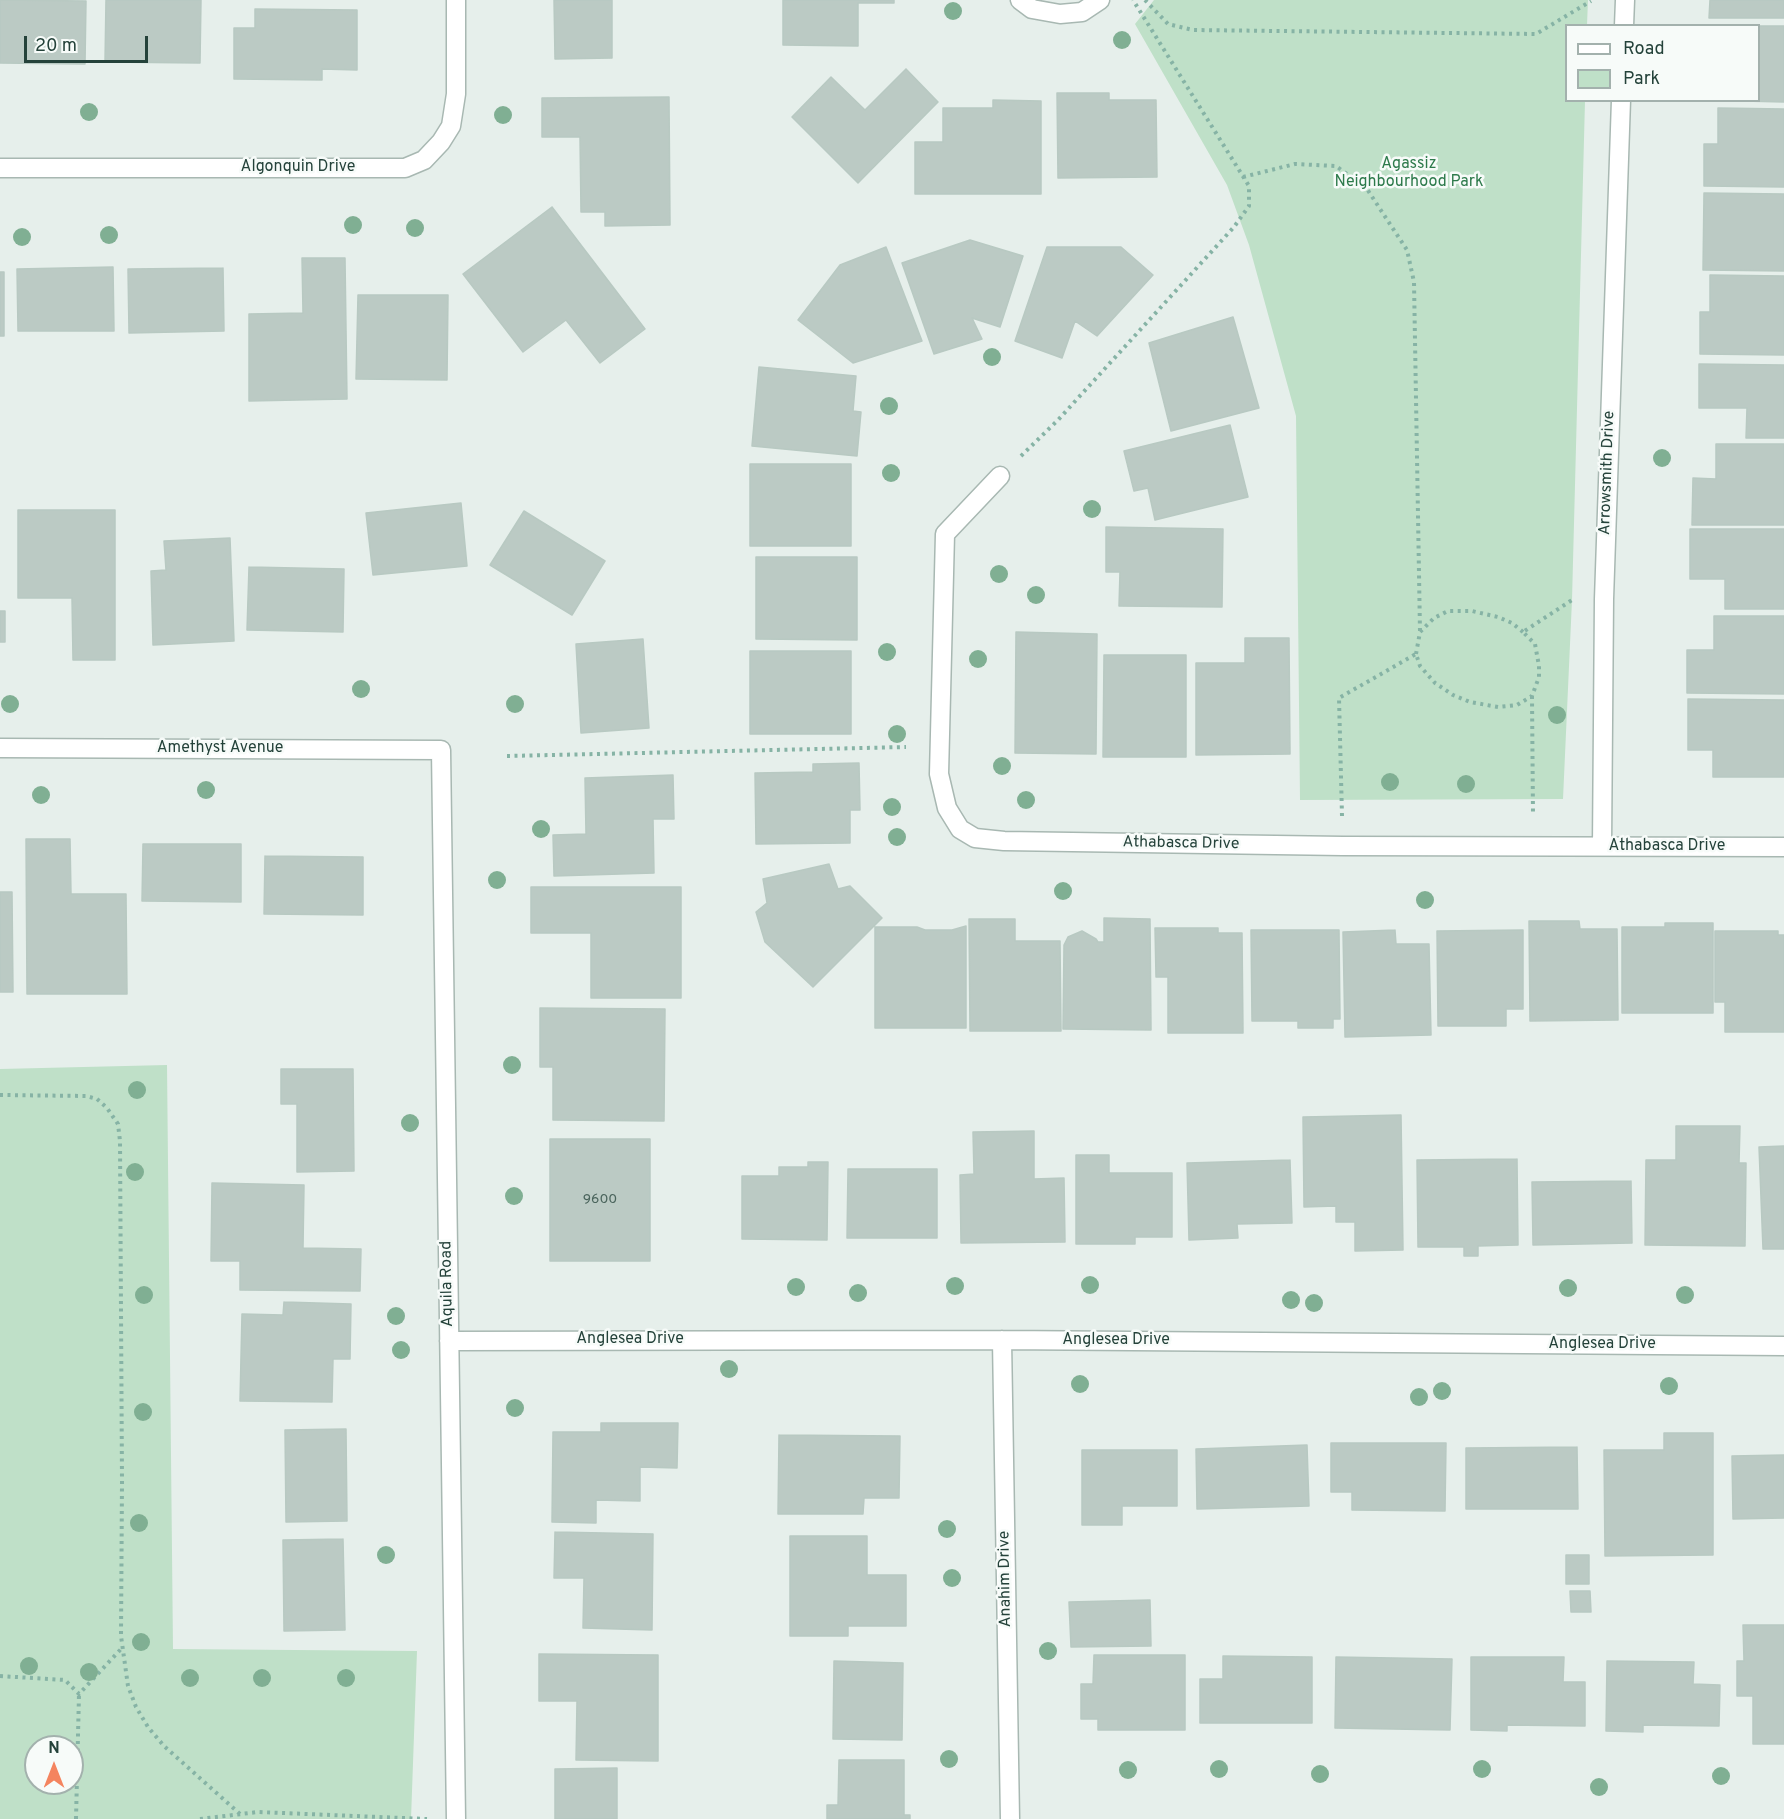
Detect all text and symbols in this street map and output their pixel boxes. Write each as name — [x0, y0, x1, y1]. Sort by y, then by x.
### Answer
scale bar — [27, 24, 152, 62]
legend — [1565, 24, 1760, 102]
text: 20 m — [35, 35, 77, 58]
text: Road — [1623, 38, 1665, 61]
text: Park — [1623, 68, 1660, 91]
park label: Agassiz Neighbourhood Park — [1335, 155, 1483, 193]
street label: Algonquin Drive — [241, 158, 355, 178]
street label: Arrowsmith Drive — [1596, 410, 1620, 536]
street label: Amethyst Avenue — [157, 739, 283, 759]
street label: Athabasca Drive — [1122, 833, 1240, 855]
street label: Athabasca Drive — [1609, 837, 1725, 857]
house number: 9600 — [583, 1192, 617, 1208]
street label: Aquila Road — [438, 1241, 458, 1327]
street label: Anglesea Drive — [576, 1330, 684, 1350]
street label: Anglesea Drive — [1062, 1331, 1170, 1351]
street label: Anglesea Drive — [1548, 1335, 1656, 1355]
street label: Anahim Drive — [996, 1531, 1016, 1627]
north arrow — [24, 1735, 84, 1795]
text: N — [48, 1739, 60, 1759]

